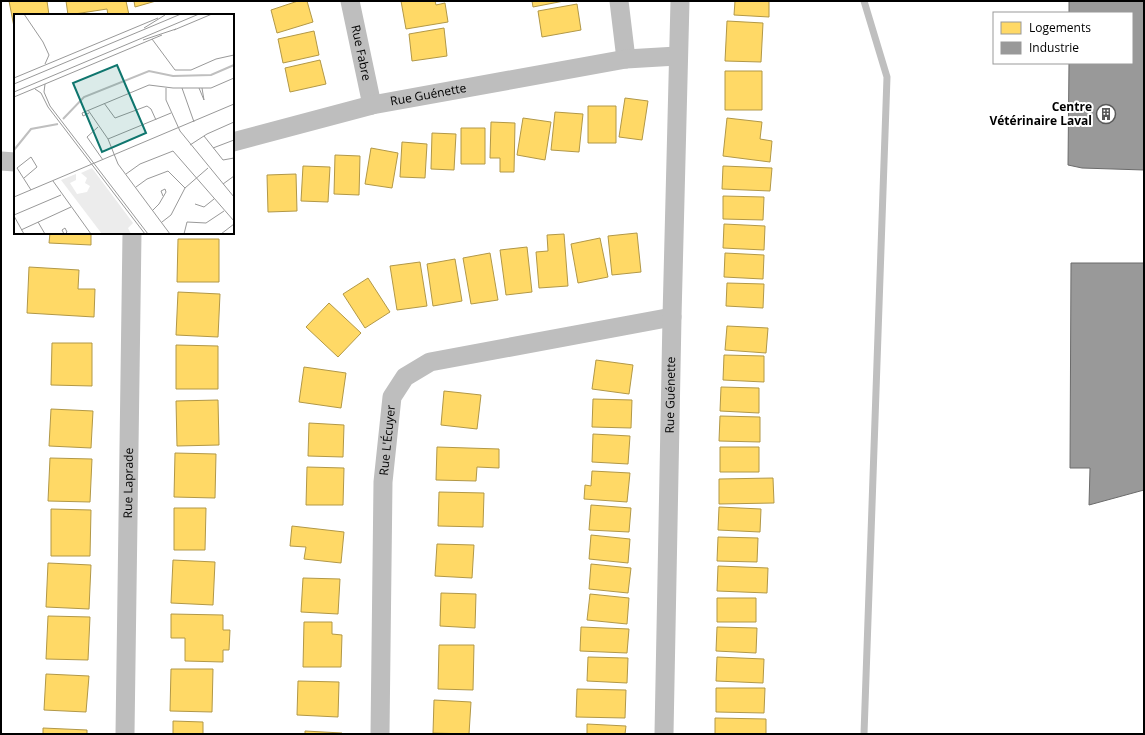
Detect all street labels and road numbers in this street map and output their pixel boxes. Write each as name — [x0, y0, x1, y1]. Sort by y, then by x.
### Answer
street label: Rue Fabre — [347, 23, 376, 82]
street label: Rue Guénette — [389, 79, 468, 110]
street label: Rue Guénette — [661, 356, 679, 434]
street label: Rue L'Écuyer — [375, 404, 399, 476]
street label: Rue Laprade — [119, 447, 137, 518]

